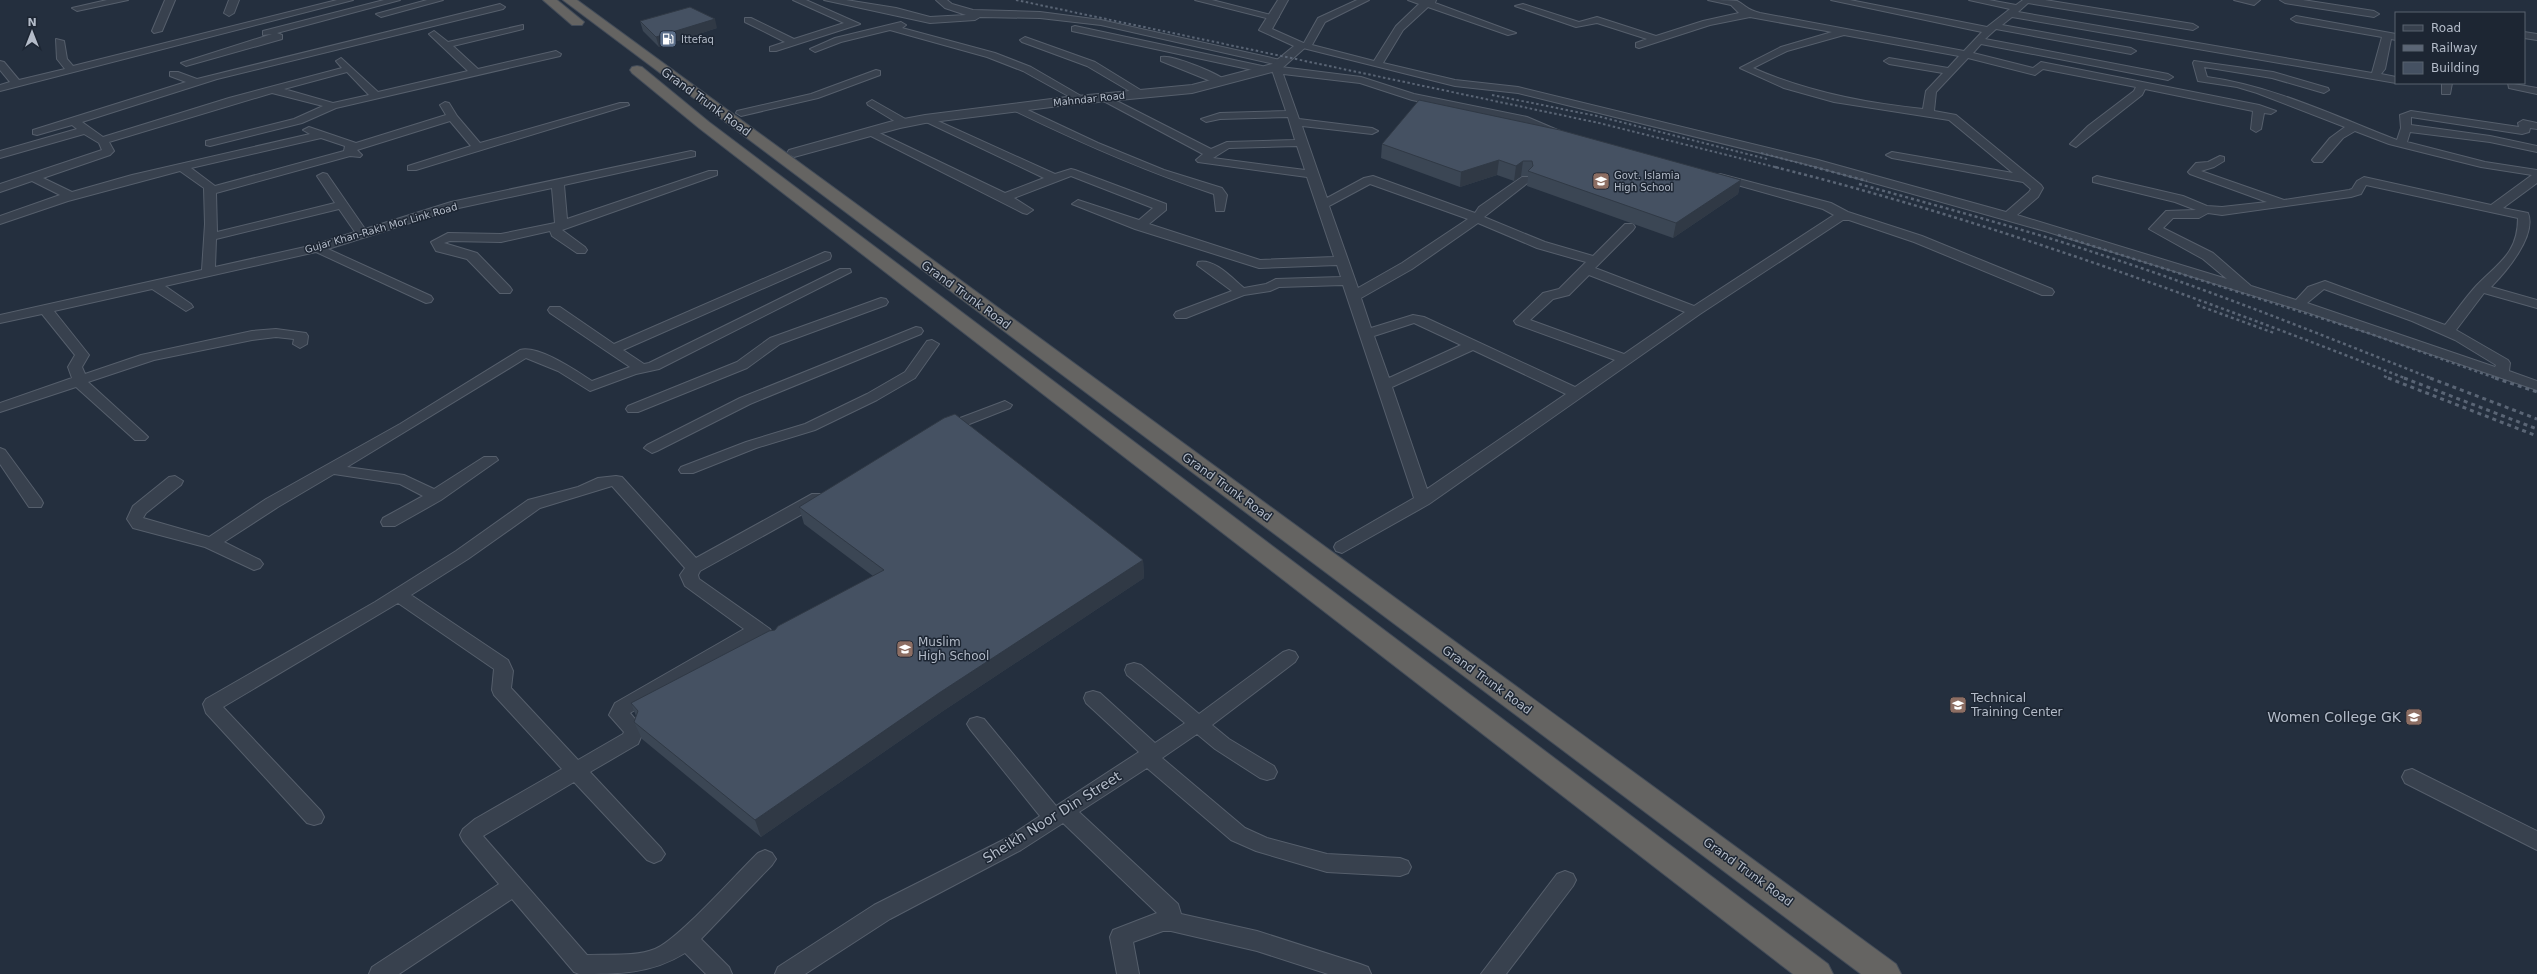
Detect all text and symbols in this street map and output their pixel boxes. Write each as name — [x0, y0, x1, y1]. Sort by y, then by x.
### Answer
north arrow — [12, 12, 52, 52]
legend — [2395, 12, 2525, 84]
text: N — [27, 16, 37, 29]
text: Road — [2431, 21, 2461, 35]
fuel station icon: Ittefaq — [658, 29, 678, 49]
place label: Ittefaq — [681, 34, 714, 45]
text: Railway — [2431, 41, 2477, 55]
text: Building — [2431, 61, 2480, 75]
street label: Grand Trunk Road — [659, 65, 753, 139]
street label: Mahndar Road — [1052, 90, 1126, 108]
place label: Govt. Islamia High School — [1614, 170, 1680, 193]
school or university icon: Govt. Islamia High School — [1591, 171, 1611, 191]
street label: Gujar Khan-Rakh Mor Link Road — [303, 201, 459, 255]
street label: Grand Trunk Road — [919, 258, 1013, 332]
street label: Grand Trunk Road — [1180, 450, 1274, 524]
place label: Muslim High School — [918, 635, 989, 663]
school or university icon: Muslim High School — [895, 639, 915, 659]
street label: Grand Trunk Road — [1440, 643, 1534, 717]
place label: Technical Training Center — [1970, 691, 2063, 719]
school or university icon: Technical Training Center — [1948, 695, 1968, 715]
school or university icon: Women College GK — [2404, 707, 2424, 727]
place label: Women College GK — [2267, 709, 2402, 725]
street label: Sheikh Noor Din Street — [980, 768, 1125, 866]
street label: Grand Trunk Road — [1701, 835, 1795, 909]

